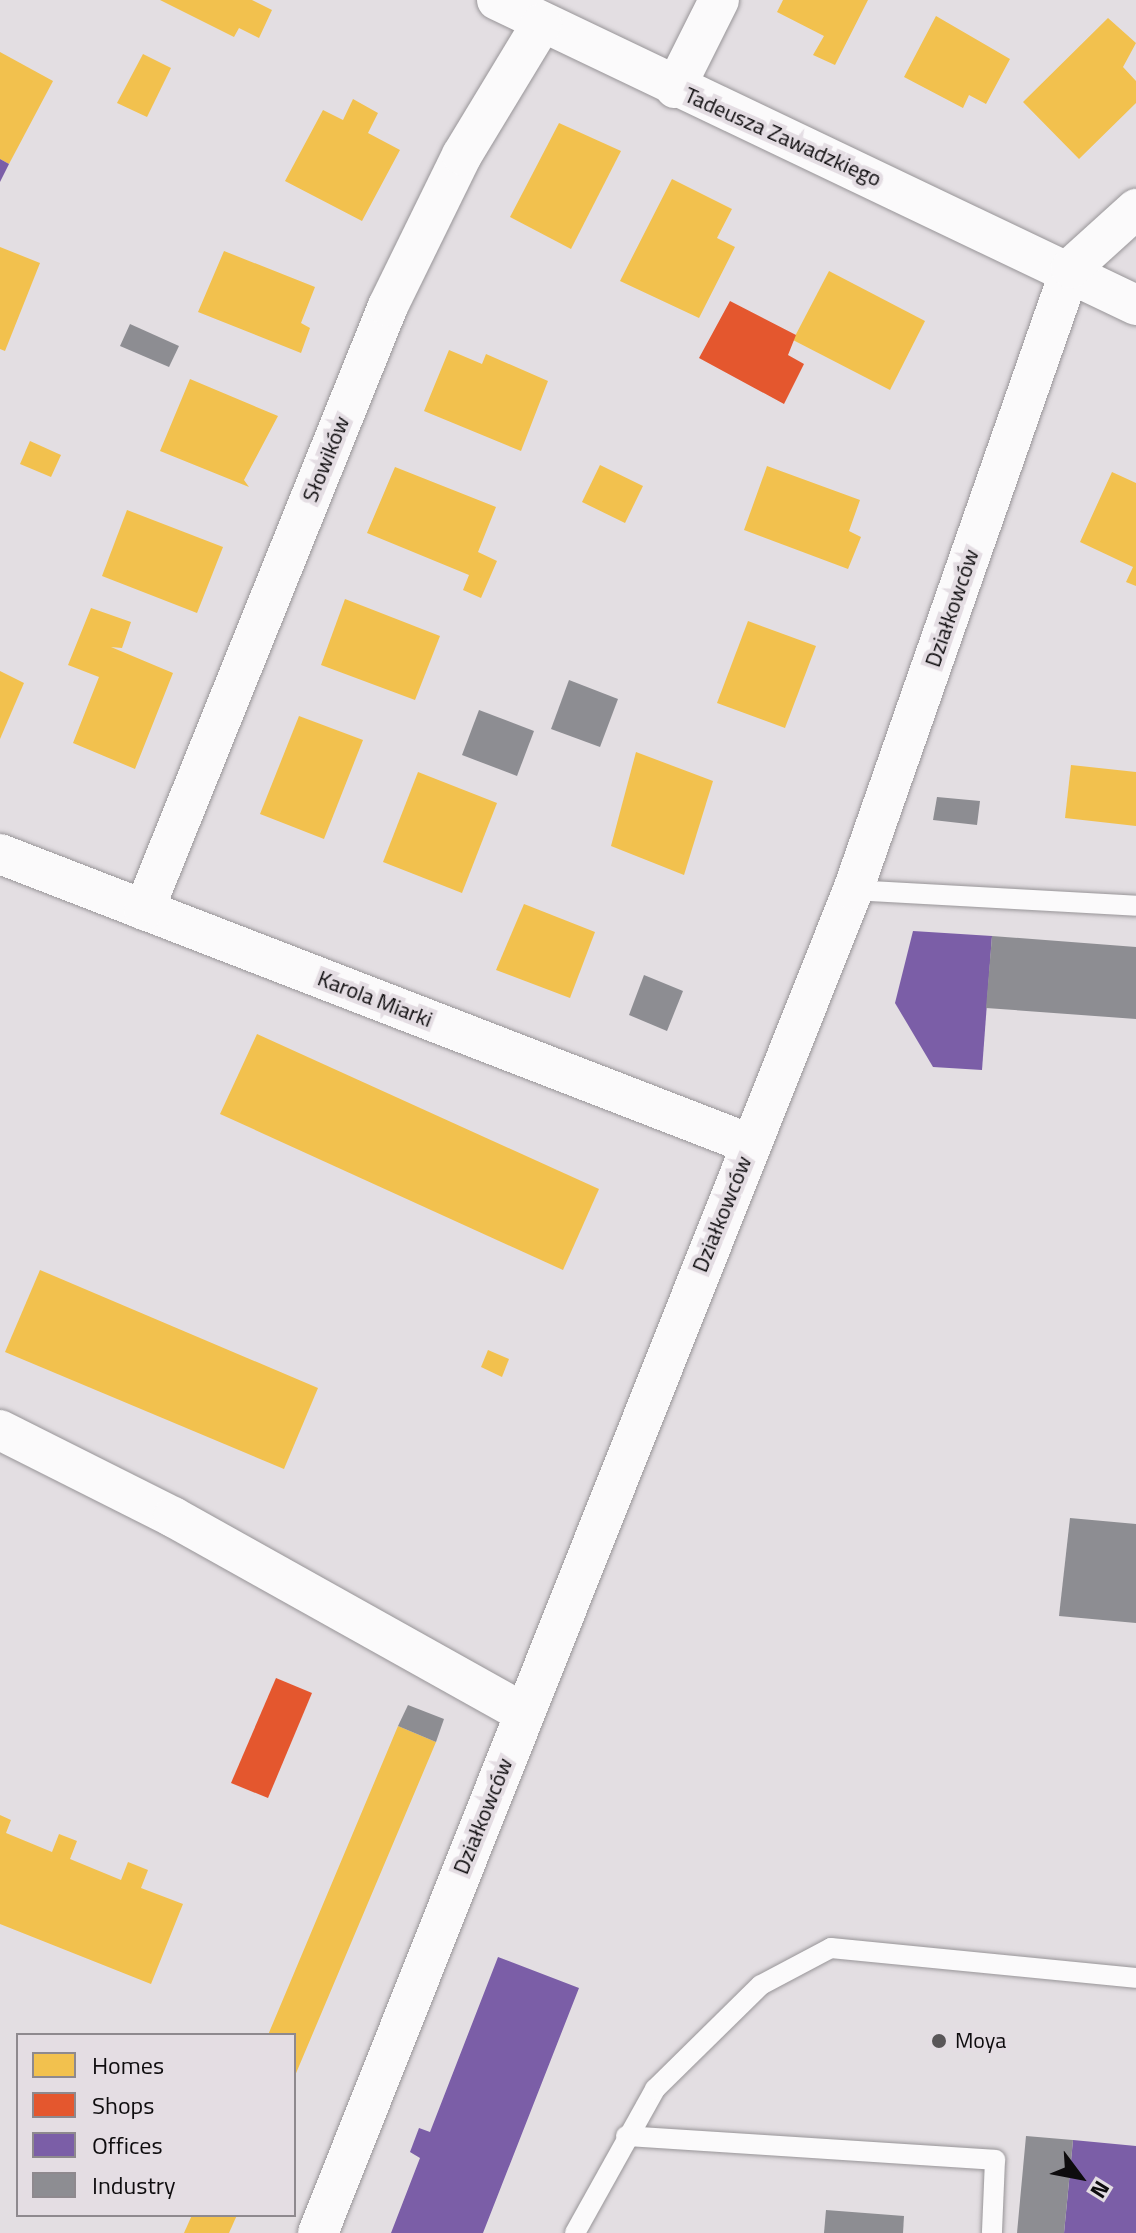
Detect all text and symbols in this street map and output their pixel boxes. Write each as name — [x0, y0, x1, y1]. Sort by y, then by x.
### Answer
street label: Tadeusza Zawadzkiego — [680, 82, 886, 192]
street label: Słowików — [297, 412, 355, 506]
street label: Działkowców — [919, 546, 985, 670]
street label: Karola Miarki — [314, 965, 436, 1033]
street label: Działkowców — [687, 1152, 757, 1276]
street label: Działkowców — [448, 1754, 518, 1878]
place label: Moya — [955, 2028, 1006, 2054]
marker: Moya — [930, 2032, 948, 2050]
legend — [16, 2033, 296, 2217]
text: Homes — [92, 2047, 164, 2083]
text: Shops — [92, 2087, 154, 2123]
text: Offices — [92, 2127, 163, 2163]
north arrow — [1040, 2137, 1120, 2217]
text: Industry — [92, 2167, 176, 2203]
text: N — [1082, 2174, 1119, 2205]

